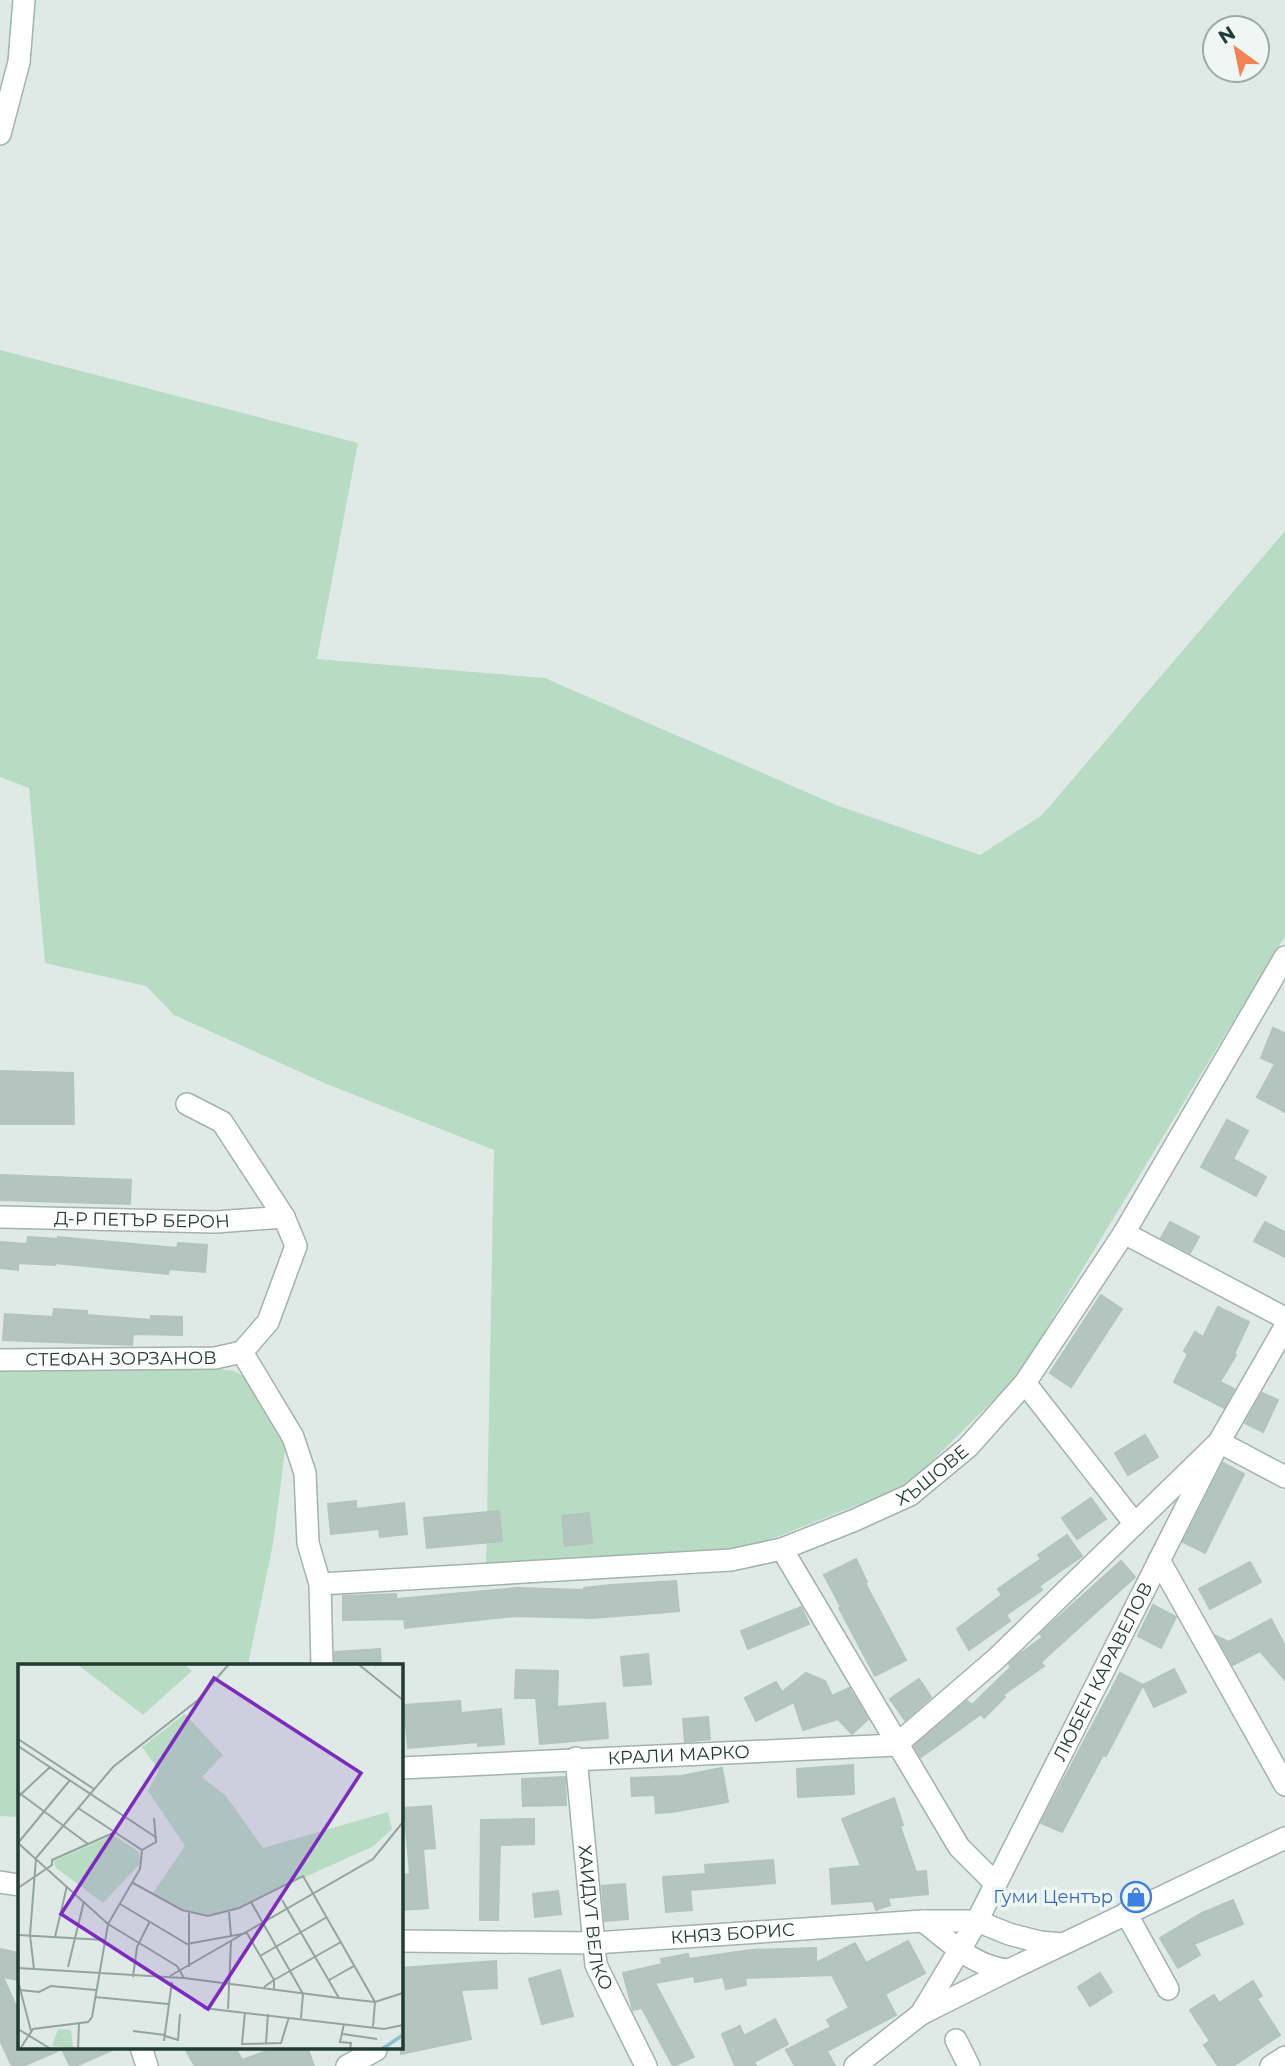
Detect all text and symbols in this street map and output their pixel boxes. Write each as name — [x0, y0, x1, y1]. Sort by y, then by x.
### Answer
north arrow — [1201, 14, 1271, 84]
text: N — [1214, 21, 1240, 49]
street label: Д-Р ПЕТЪР БЕРОН — [54, 1207, 231, 1233]
street label: СТЕФАН ЗОРЗАНОВ — [25, 1347, 217, 1371]
street label: ХЪШОВЕ — [893, 1440, 973, 1511]
street label: ЛЮБЕН КАРАВЕЛОВ — [1049, 1579, 1157, 1765]
inset map — [18, 1664, 402, 2048]
street label: КРАЛИ МАРКО — [607, 1741, 750, 1769]
street label: ХАИДУТ ВЕЛКО — [573, 1844, 618, 1994]
shop icon: Гуми Център — [1119, 1880, 1153, 1914]
place label: Гуми Център — [993, 1886, 1113, 1908]
street label: КНЯЗ БОРИС — [670, 1919, 796, 1949]

